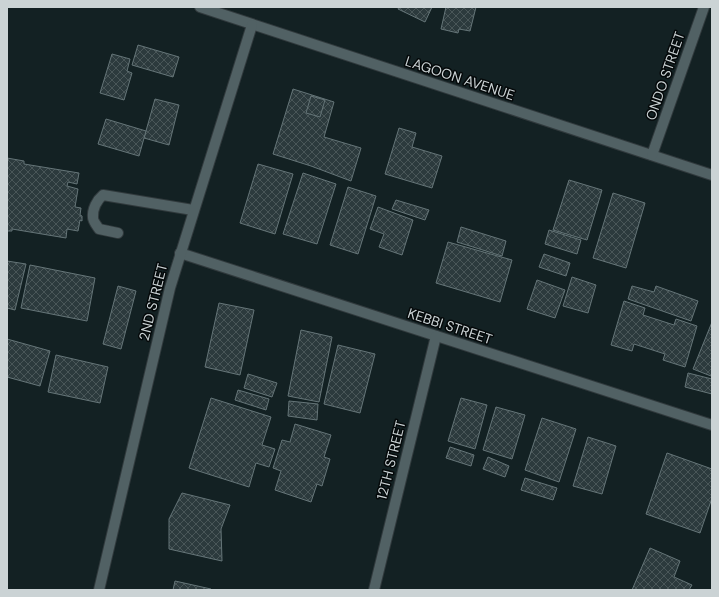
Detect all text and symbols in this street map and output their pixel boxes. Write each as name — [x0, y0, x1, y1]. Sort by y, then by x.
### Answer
street label: ONDO STREET — [641, 29, 689, 123]
street label: LAGOON AVENUE — [403, 52, 517, 104]
street label: 2ND STREET — [135, 261, 171, 342]
street label: KEBBI STREET — [406, 304, 495, 348]
street label: 12TH STREET — [372, 418, 410, 501]

